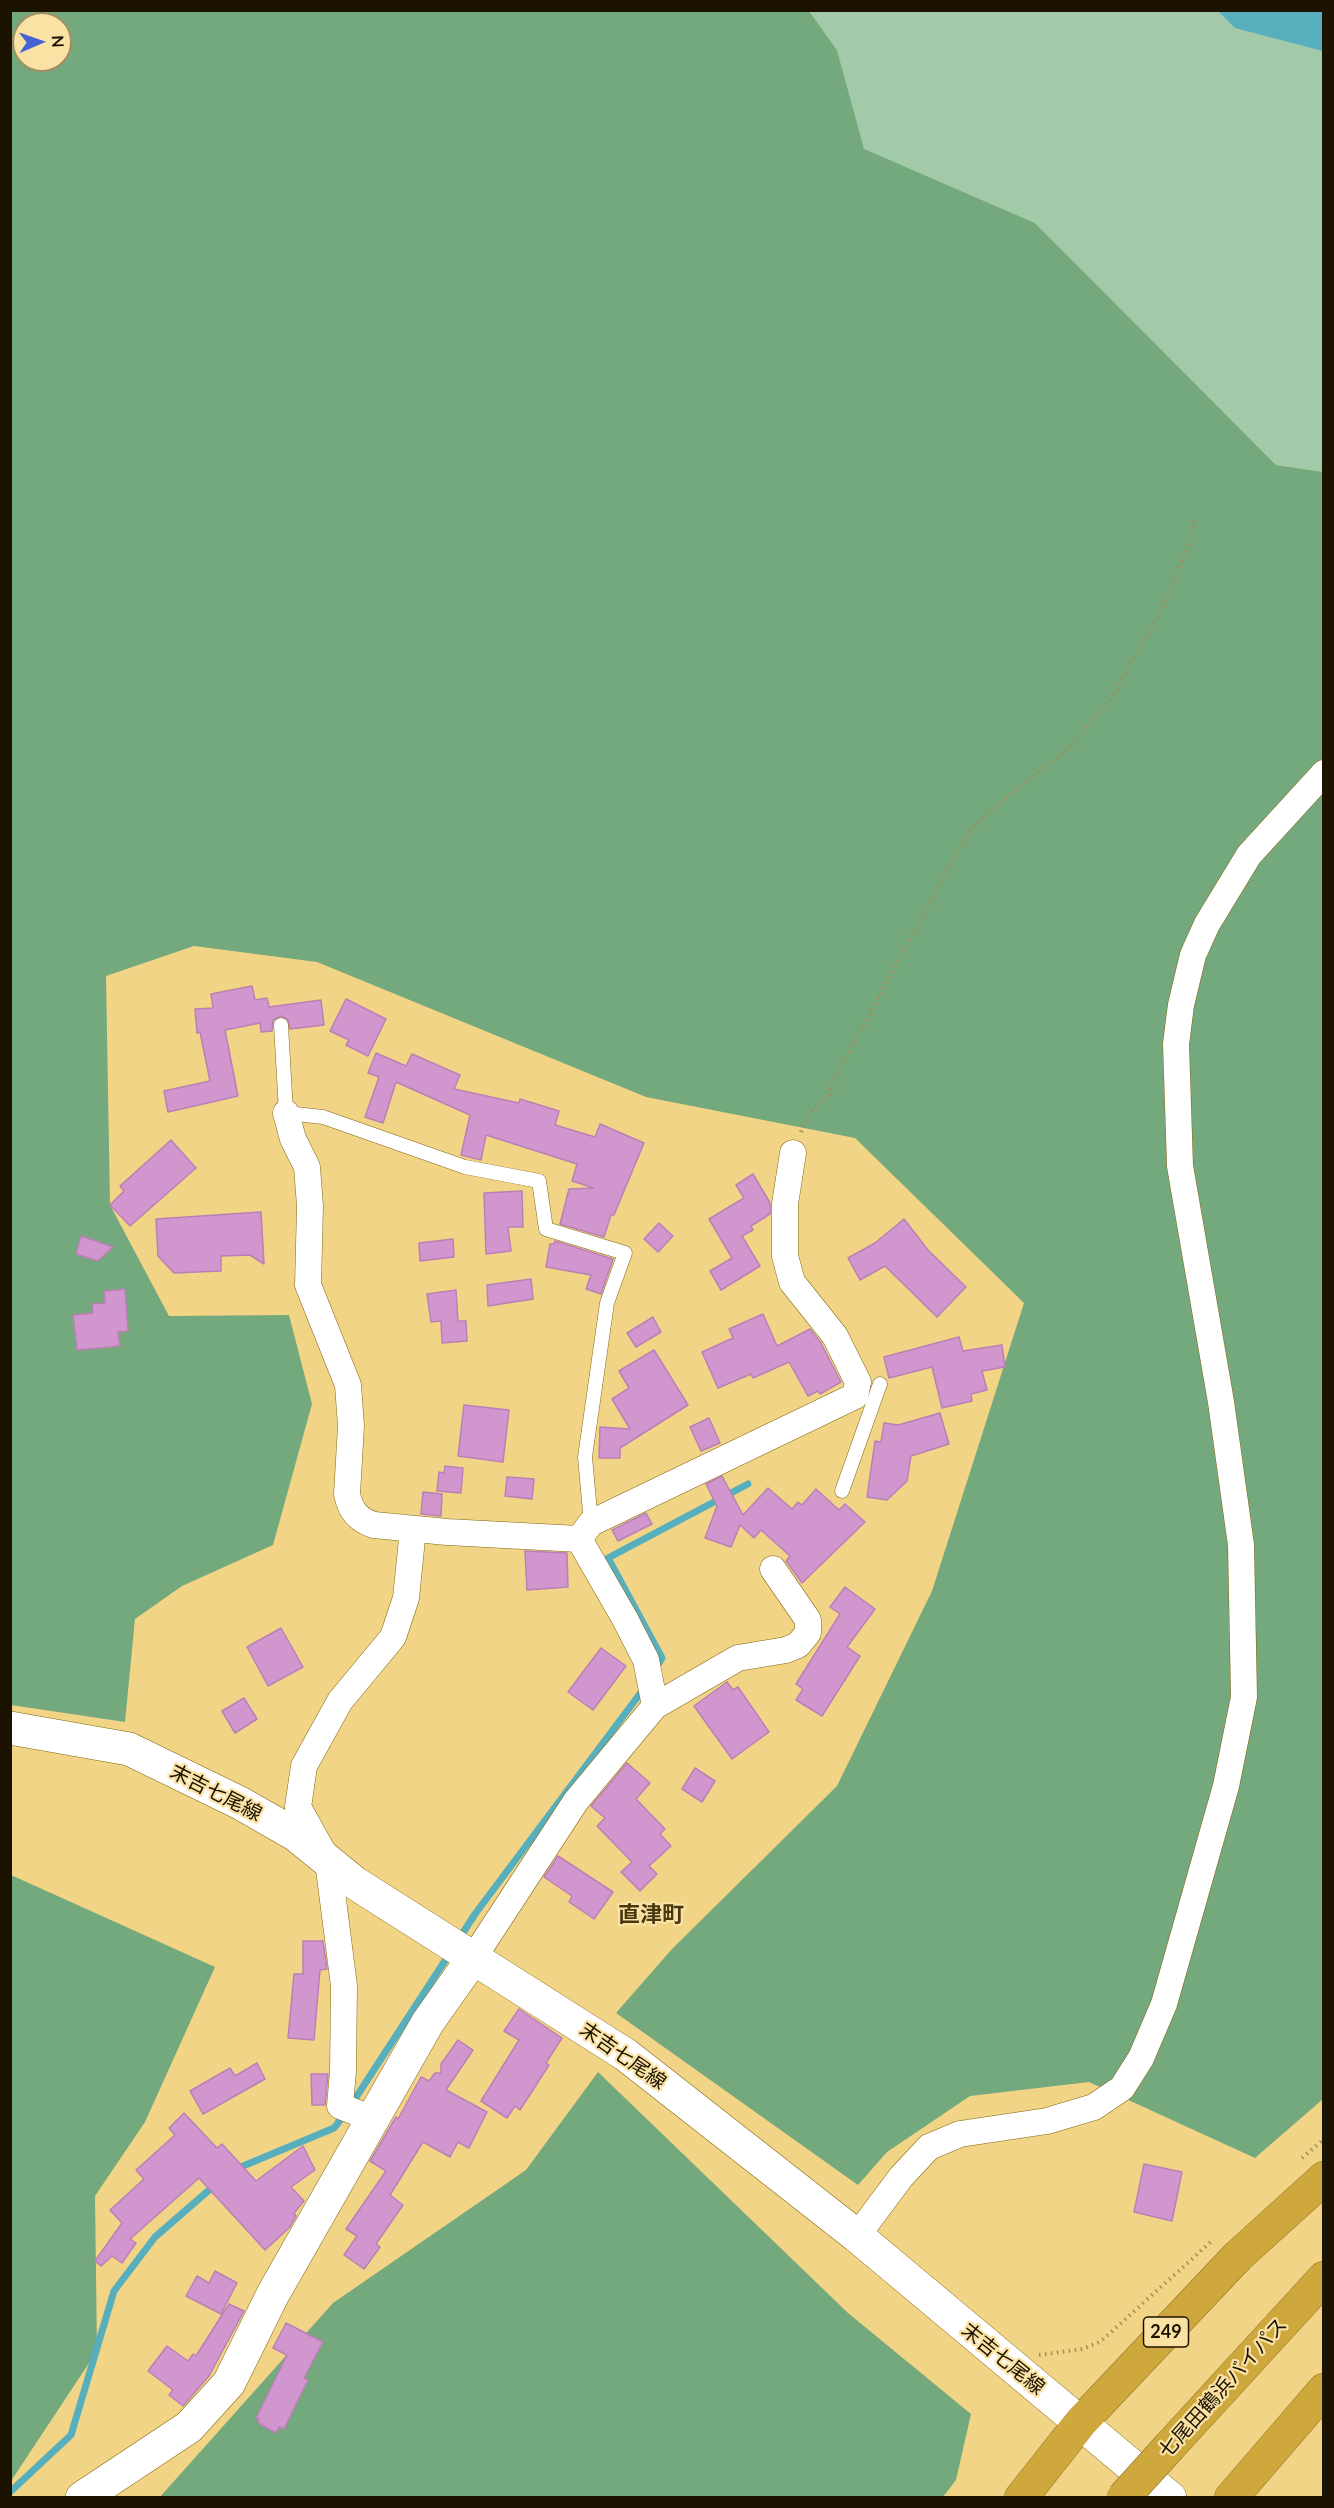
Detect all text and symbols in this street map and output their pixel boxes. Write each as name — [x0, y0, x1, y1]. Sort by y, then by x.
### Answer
north arrow — [12, 12, 72, 72]
text: N — [49, 35, 68, 48]
street label: 末吉七尾線 — [166, 1760, 266, 1826]
district label: 直津町 — [618, 1902, 684, 1928]
street label: 末吉七尾線 — [575, 2017, 671, 2095]
street label: 七尾田鶴浜バイパス — [1154, 2313, 1292, 2463]
road number: 249 — [1144, 2317, 1188, 2347]
street label: 末吉七尾線 — [957, 2318, 1049, 2400]

